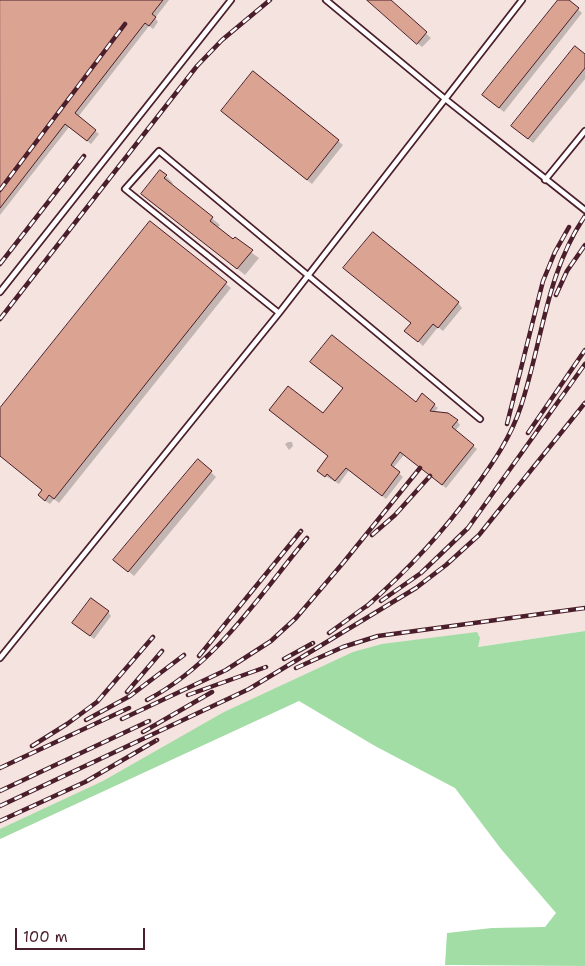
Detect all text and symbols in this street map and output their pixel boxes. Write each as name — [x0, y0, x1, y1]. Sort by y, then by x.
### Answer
scale bar — [18, 918, 148, 950]
text: 100 m — [23, 927, 68, 947]

